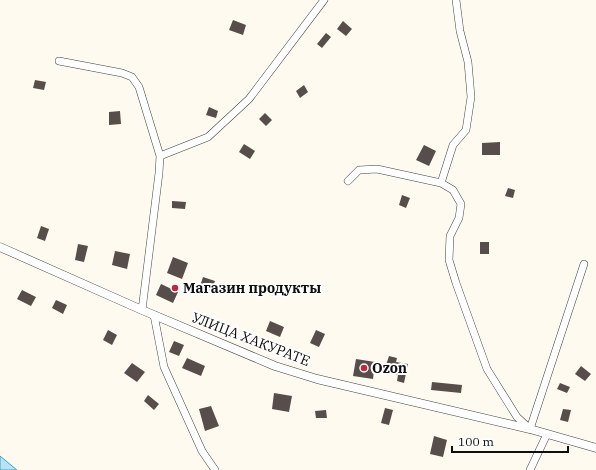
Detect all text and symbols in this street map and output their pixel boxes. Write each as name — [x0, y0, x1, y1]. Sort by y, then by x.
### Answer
place label: Магазин продукты — [183, 279, 321, 297]
marker: Магазин продукты — [170, 283, 180, 293]
street label: УЛИЦА ХАКУРАТЕ — [189, 308, 313, 370]
place label: Ozon — [372, 359, 407, 377]
marker: Ozon — [359, 363, 369, 373]
scale bar — [452, 428, 568, 454]
text: 100 m — [458, 434, 494, 449]

